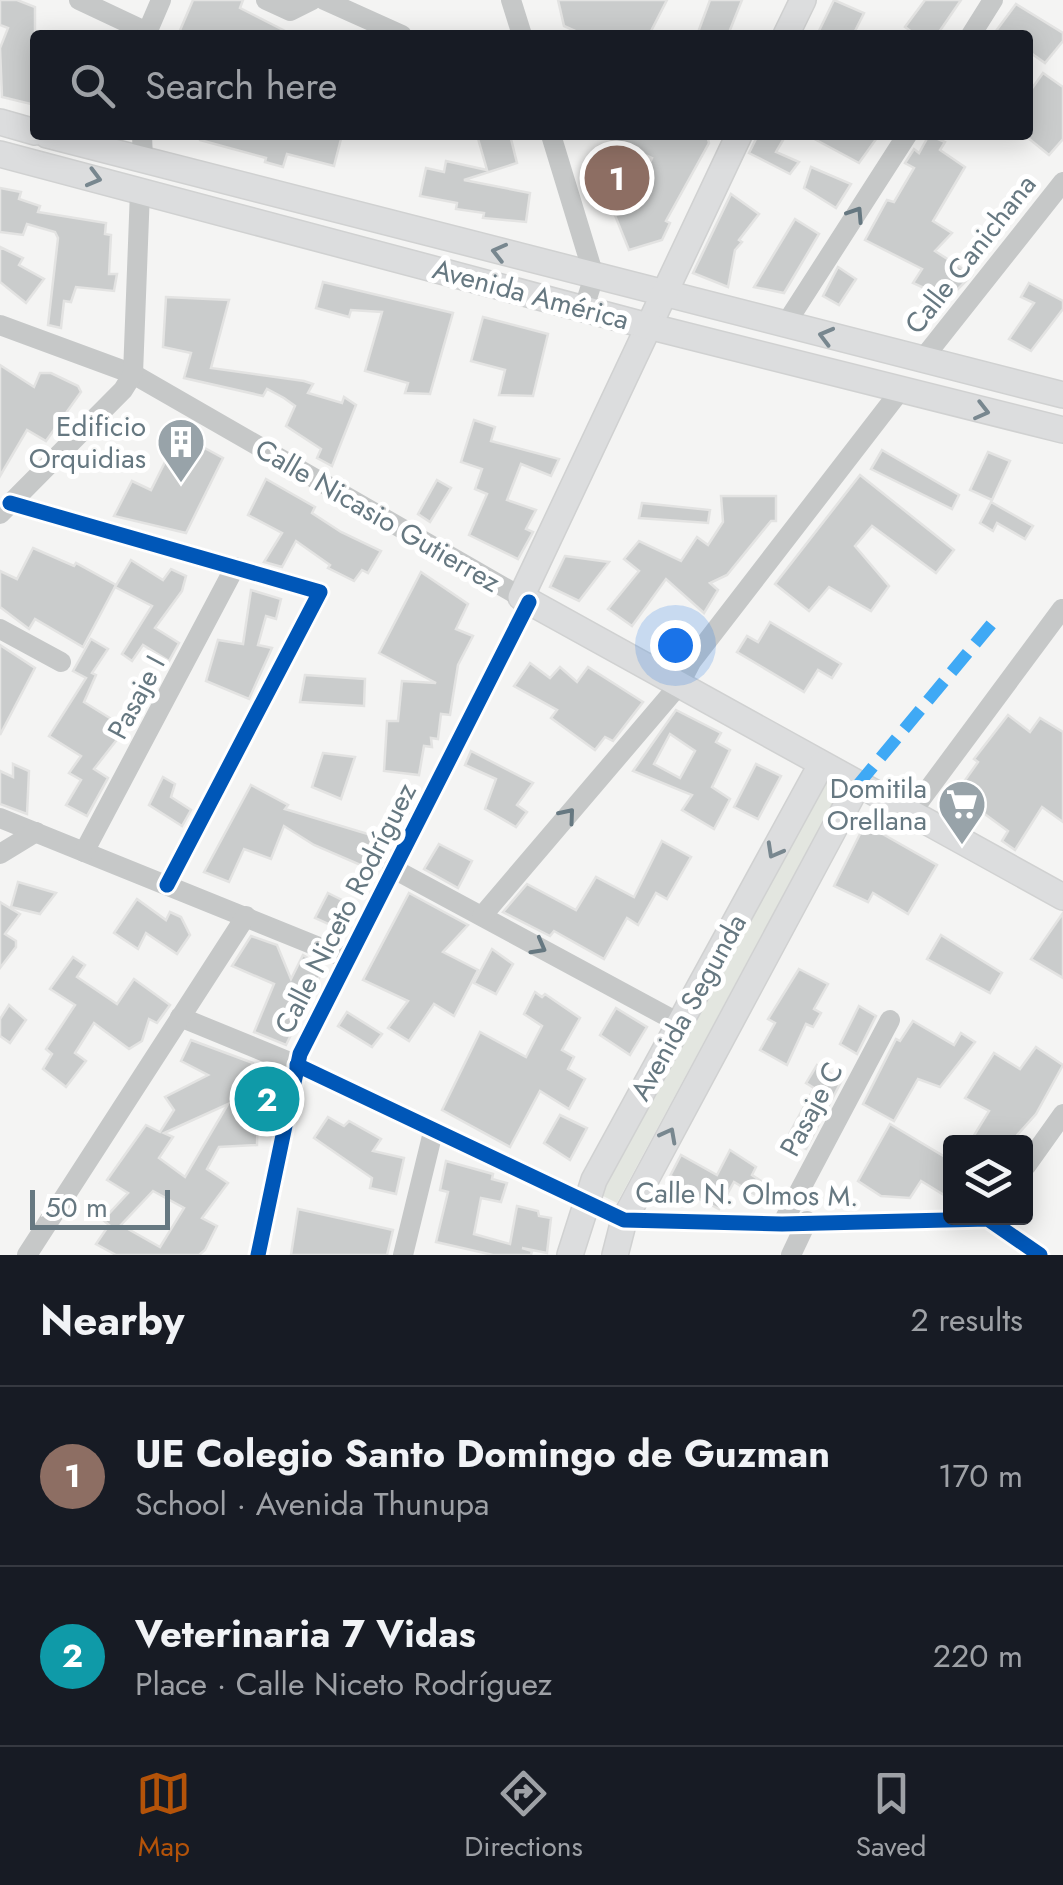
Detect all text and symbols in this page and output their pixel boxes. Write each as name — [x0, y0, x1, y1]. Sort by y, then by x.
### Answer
search box — [30, 30, 1033, 140]
icon: search — [65, 58, 120, 113]
text: Search here — [145, 58, 337, 113]
pin: 1 — [584, 140, 650, 216]
street label: Calle Canichana — [895, 166, 1046, 343]
one-way arrow — [85, 167, 102, 188]
one-way arrow — [844, 207, 863, 225]
one-way arrow — [491, 243, 508, 264]
street label: Avenida América — [428, 249, 634, 340]
one-way arrow — [818, 327, 835, 348]
one-way arrow — [973, 399, 990, 420]
place label: Edificio Orquidias — [29, 406, 146, 479]
building icon: Edificio Orquidias — [155, 416, 207, 484]
street label: Calle Nicasio Gutierrez — [248, 428, 508, 602]
your location — [650, 620, 701, 671]
street label: Pasaje I — [97, 648, 176, 746]
place label: Domitila Orellana — [827, 768, 927, 841]
street label: Calle Niceto Rodríguez — [264, 775, 427, 1041]
supermarket icon: Domitila Orellana — [936, 778, 988, 846]
one-way arrow — [556, 808, 574, 826]
one-way arrow — [766, 840, 786, 858]
street label: Avenida Segunda — [620, 906, 757, 1108]
one-way arrow — [529, 935, 547, 955]
street label: Pasaje C — [769, 1055, 853, 1164]
pin: 2 — [234, 1062, 300, 1136]
one-way arrow — [657, 1127, 677, 1145]
map controls — [943, 1135, 1033, 1225]
button: layers — [943, 1135, 1033, 1225]
street label: Calle N. Olmos M. — [635, 1172, 859, 1217]
scale bar — [30, 1185, 170, 1230]
text: 50 m — [45, 1187, 108, 1228]
text: Nearby — [40, 1290, 184, 1351]
text: 2 results — [911, 1297, 1023, 1343]
text: UE Colegio Santo Domingo de Guzman — [135, 1426, 830, 1481]
text: 1 — [64, 1453, 81, 1499]
text: 170 m — [938, 1453, 1023, 1499]
text: School · Avenida Thunupa — [135, 1481, 489, 1527]
text: Veterinaria 7 Vidas — [135, 1606, 476, 1661]
text: 2 — [62, 1633, 83, 1679]
text: 220 m — [933, 1633, 1023, 1679]
text: Place · Calle Niceto Rodríguez — [135, 1661, 552, 1707]
tab: Map — [136, 1766, 191, 1867]
tab: Directions — [464, 1766, 583, 1867]
tab: Saved — [856, 1766, 927, 1867]

